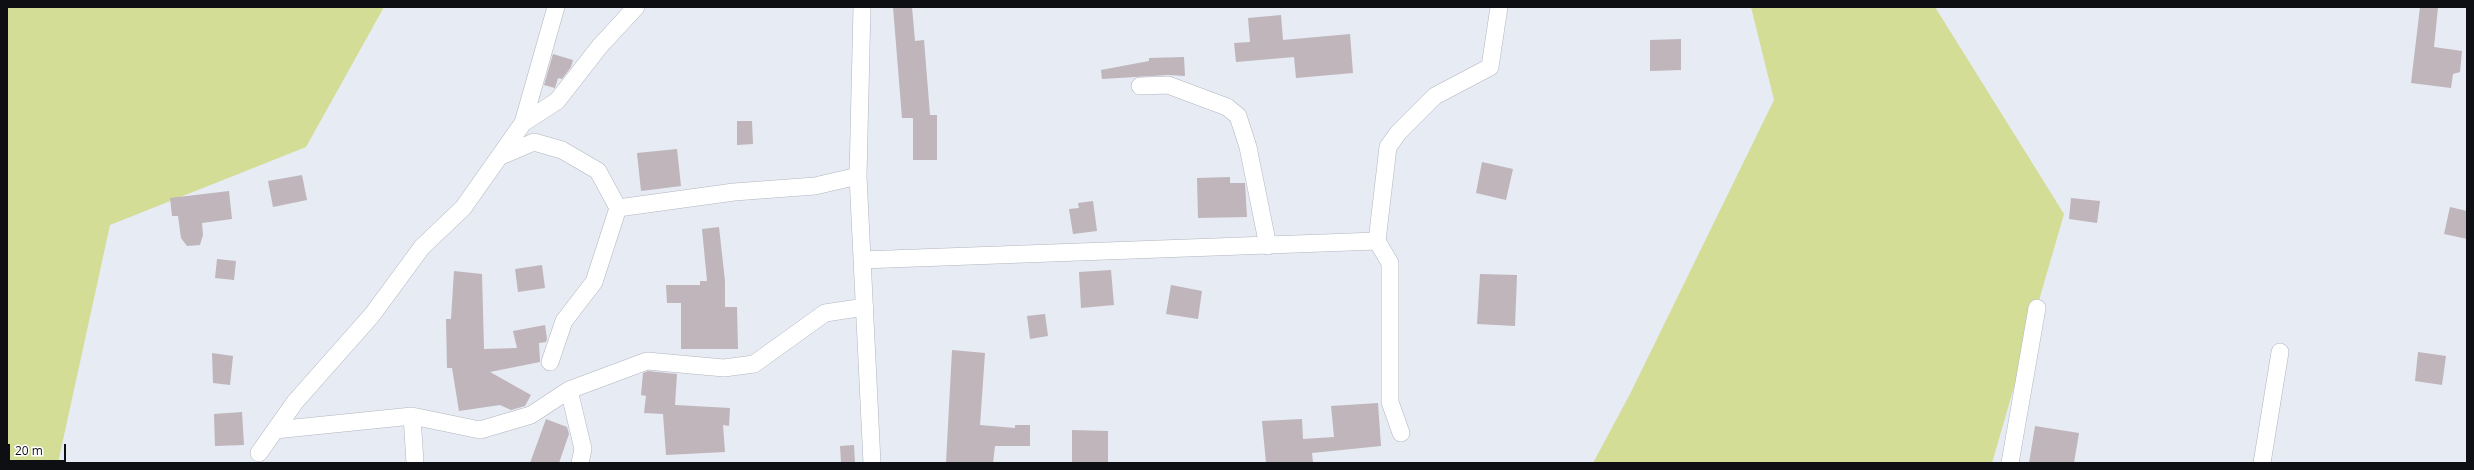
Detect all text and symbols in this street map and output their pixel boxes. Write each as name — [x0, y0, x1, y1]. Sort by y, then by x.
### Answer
scale bar — [10, 436, 68, 462]
text: 20 m — [15, 442, 43, 459]

